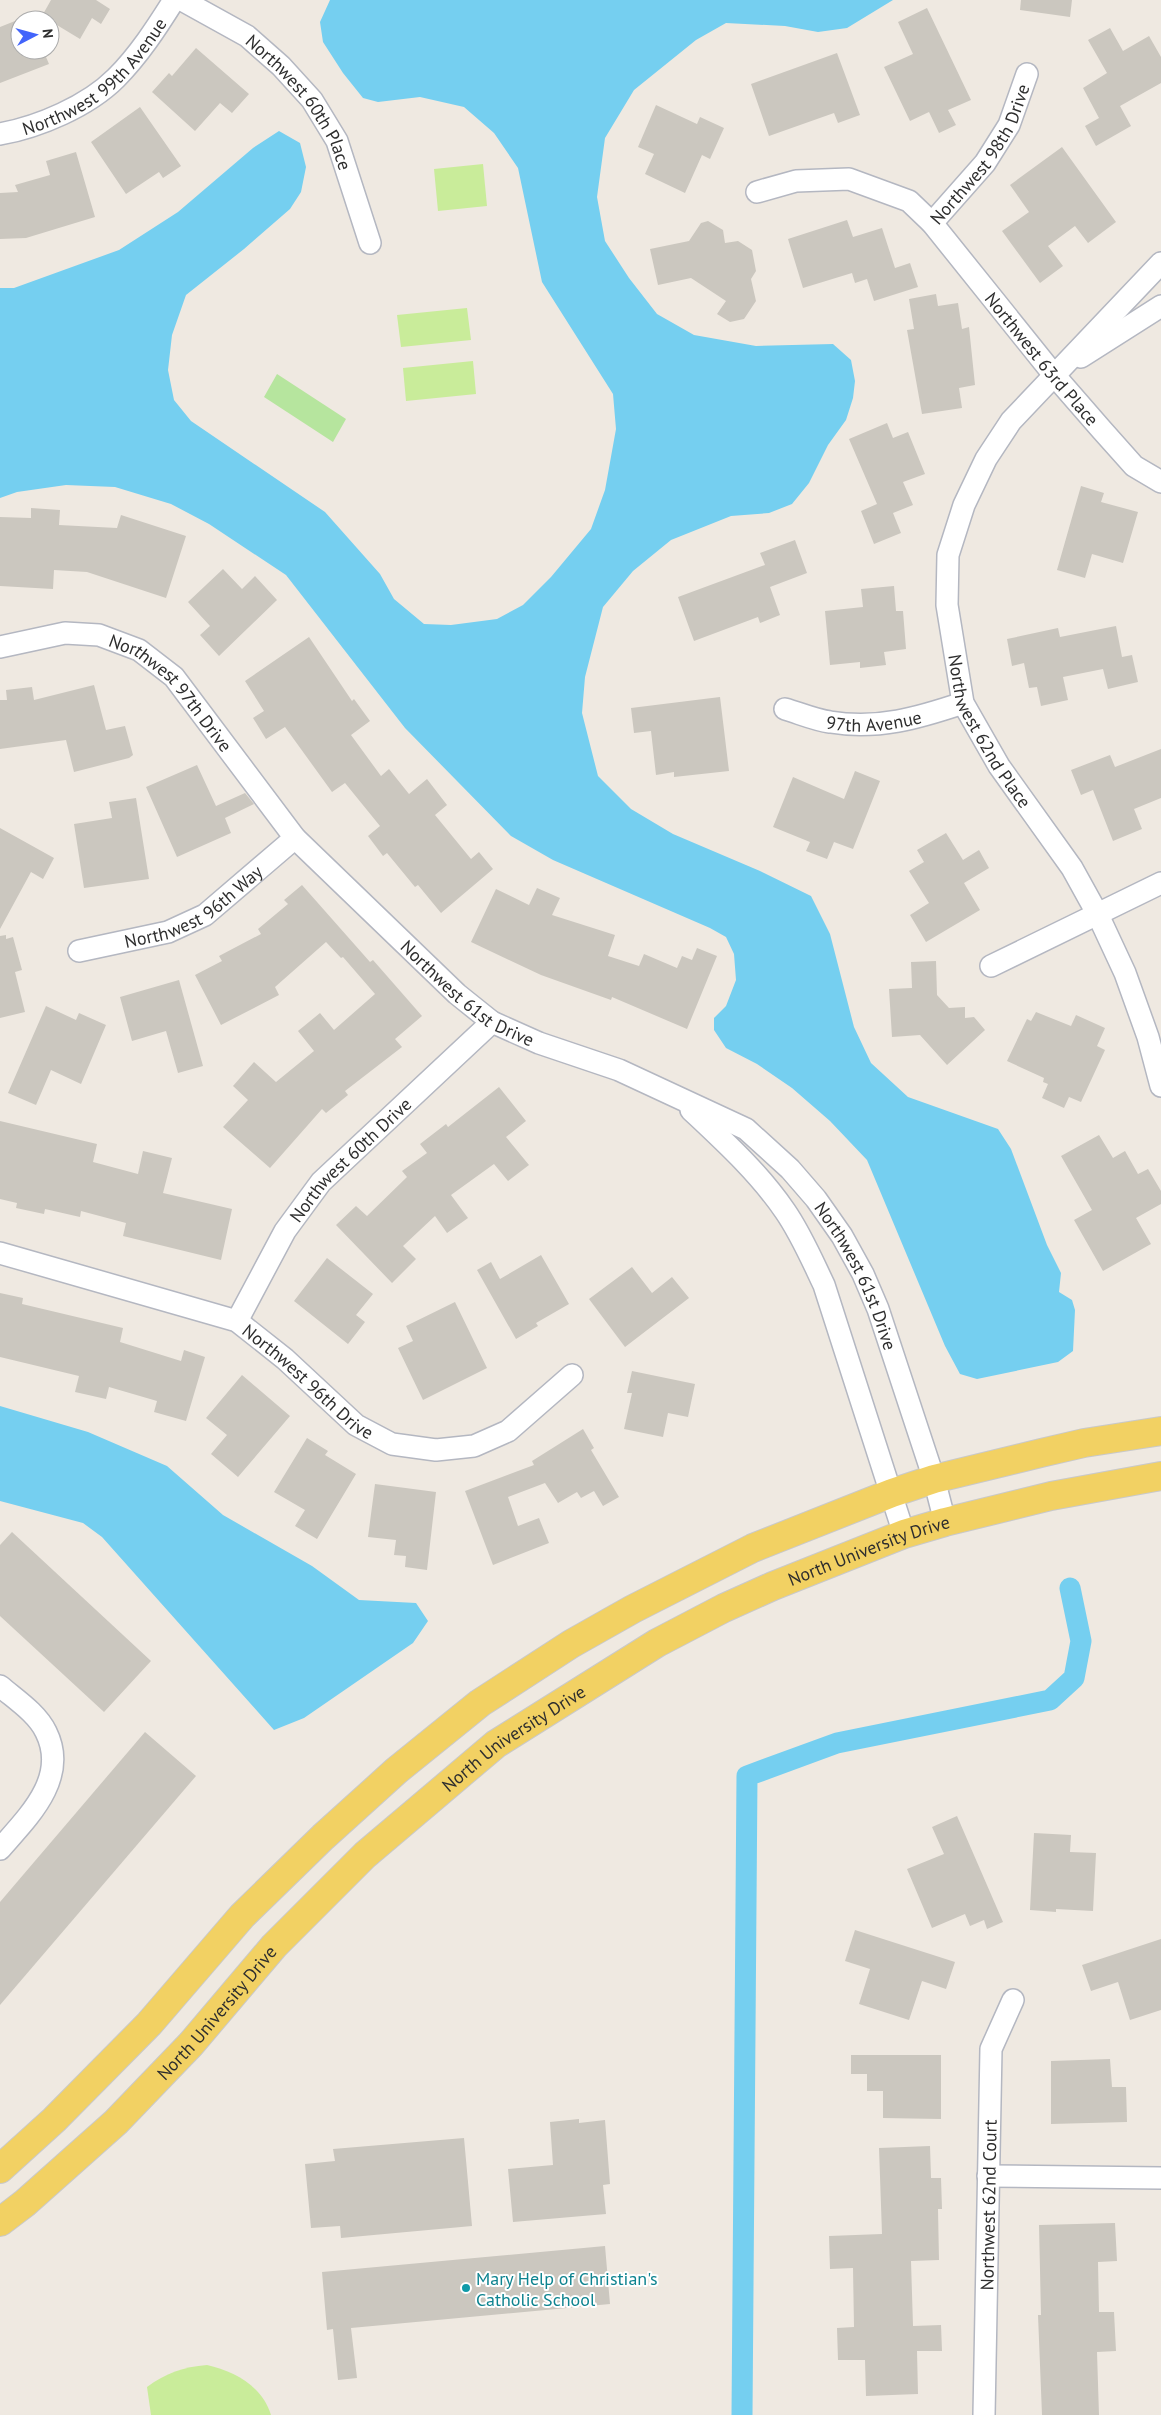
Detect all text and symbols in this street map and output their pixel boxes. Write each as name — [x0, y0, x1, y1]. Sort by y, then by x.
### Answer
street label: Northwest 99th Avenue — [12, 8, 168, 136]
north arrow — [10, 10, 60, 60]
street label: Northwest 60th Place — [241, 29, 357, 173]
street label: Northwest 98th Drive — [925, 81, 1034, 229]
street label: Northwest 63rd Place — [980, 287, 1104, 430]
street label: Northwest 97th Drive — [106, 628, 237, 756]
street label: Northwest 62nd Place — [944, 653, 1037, 812]
street label: 97th Avenue — [825, 705, 924, 736]
street label: Northwest 96th Way — [122, 859, 267, 953]
street label: Northwest 61st Drive — [396, 935, 538, 1051]
street label: Northwest 60th Drive — [284, 1092, 416, 1226]
street label: Northwest 61st Drive — [810, 1197, 902, 1353]
street label: Northwest 96th Drive — [238, 1318, 377, 1444]
street label: North University Drive — [784, 1510, 952, 1590]
street label: North University Drive — [437, 1679, 590, 1797]
street label: North University Drive — [152, 1940, 281, 2084]
street label: Northwest 62nd Court — [975, 2119, 1001, 2291]
place label: Mary Help of Christian's Catholic School — [476, 2267, 658, 2311]
marker: Mary Help of Christian's Catholic School — [460, 2282, 472, 2294]

